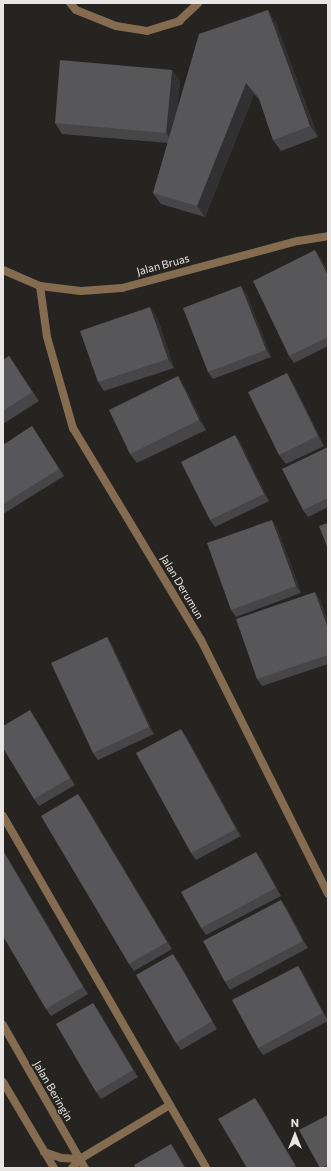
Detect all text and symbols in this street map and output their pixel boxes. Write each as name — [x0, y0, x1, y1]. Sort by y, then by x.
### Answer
street label: Jalan Bruas — [135, 252, 191, 278]
street label: Jalan Derumun — [158, 553, 206, 621]
street label: Jalan Beringin — [30, 1059, 76, 1123]
north arrow — [275, 1115, 315, 1155]
text: N — [291, 1116, 299, 1129]

